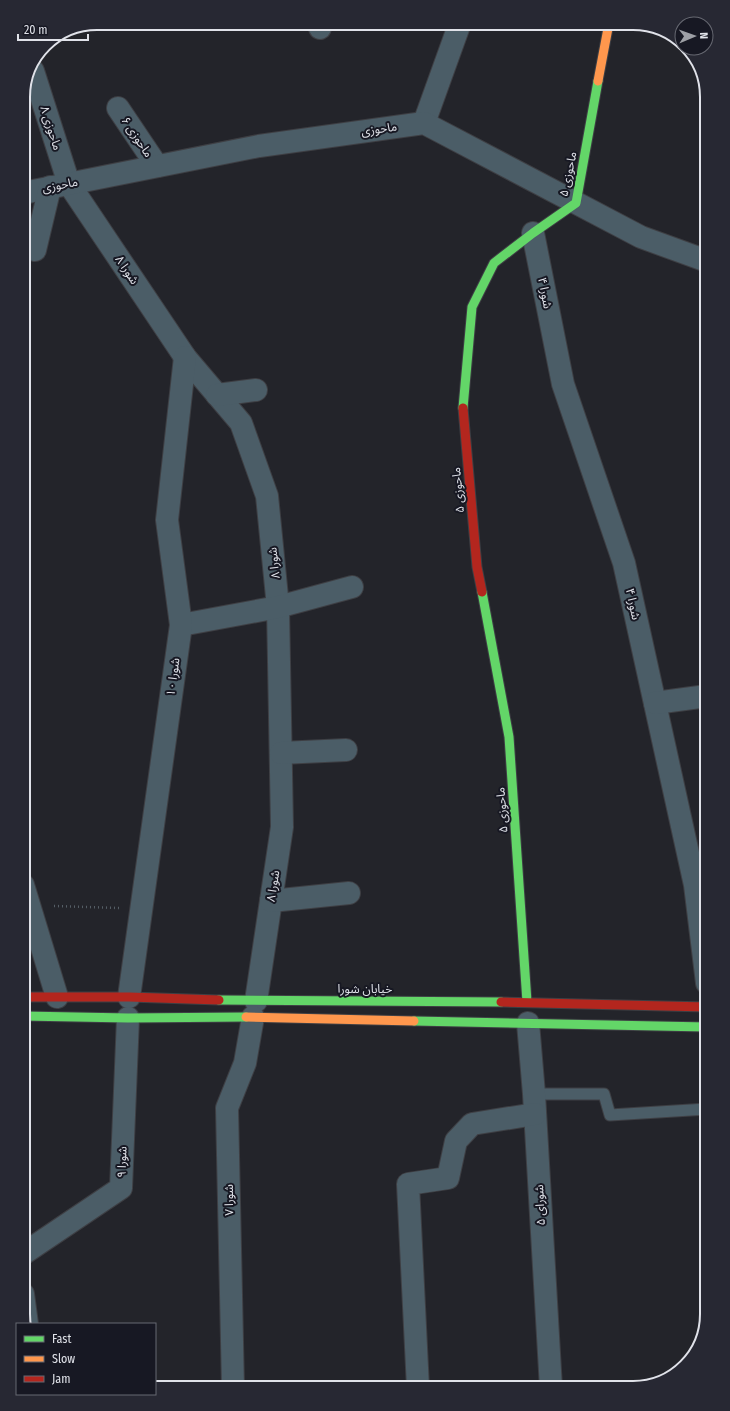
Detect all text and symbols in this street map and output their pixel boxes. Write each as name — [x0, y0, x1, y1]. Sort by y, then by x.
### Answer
scale bar — [18, 16, 88, 42]
north arrow — [674, 16, 714, 56]
text: 20 m — [24, 23, 48, 37]
text: N — [697, 32, 710, 39]
street label: ماحوزی ۸ — [37, 104, 65, 152]
street label: ماحوزی ۶ — [118, 114, 156, 160]
street label: ماحوزی — [360, 120, 398, 138]
street label: ماحوزی ۵ — [556, 150, 580, 198]
street label: ماحوزی — [41, 175, 79, 195]
street label: شورا ۸ — [112, 253, 142, 287]
street label: شورا ۴ — [535, 276, 555, 310]
street label: ماحوزی ۵ — [449, 467, 467, 513]
street label: شورا ۸ — [265, 546, 283, 580]
street label: شورا ۴ — [623, 587, 643, 621]
street label: شورا ۱۰ — [163, 657, 183, 697]
street label: ماحوزی ۵ — [493, 787, 511, 833]
street label: شورا ۸ — [264, 869, 282, 903]
street label: خیابان شورا — [338, 982, 392, 996]
street label: شورا ۹ — [114, 1146, 130, 1178]
street label: شورا ۷ — [222, 1184, 236, 1216]
street label: شورای ۵ — [532, 1184, 548, 1226]
legend — [16, 1323, 156, 1395]
text: Fast — [52, 1332, 71, 1346]
text: Slow — [52, 1352, 75, 1366]
text: Jam — [52, 1372, 70, 1386]

